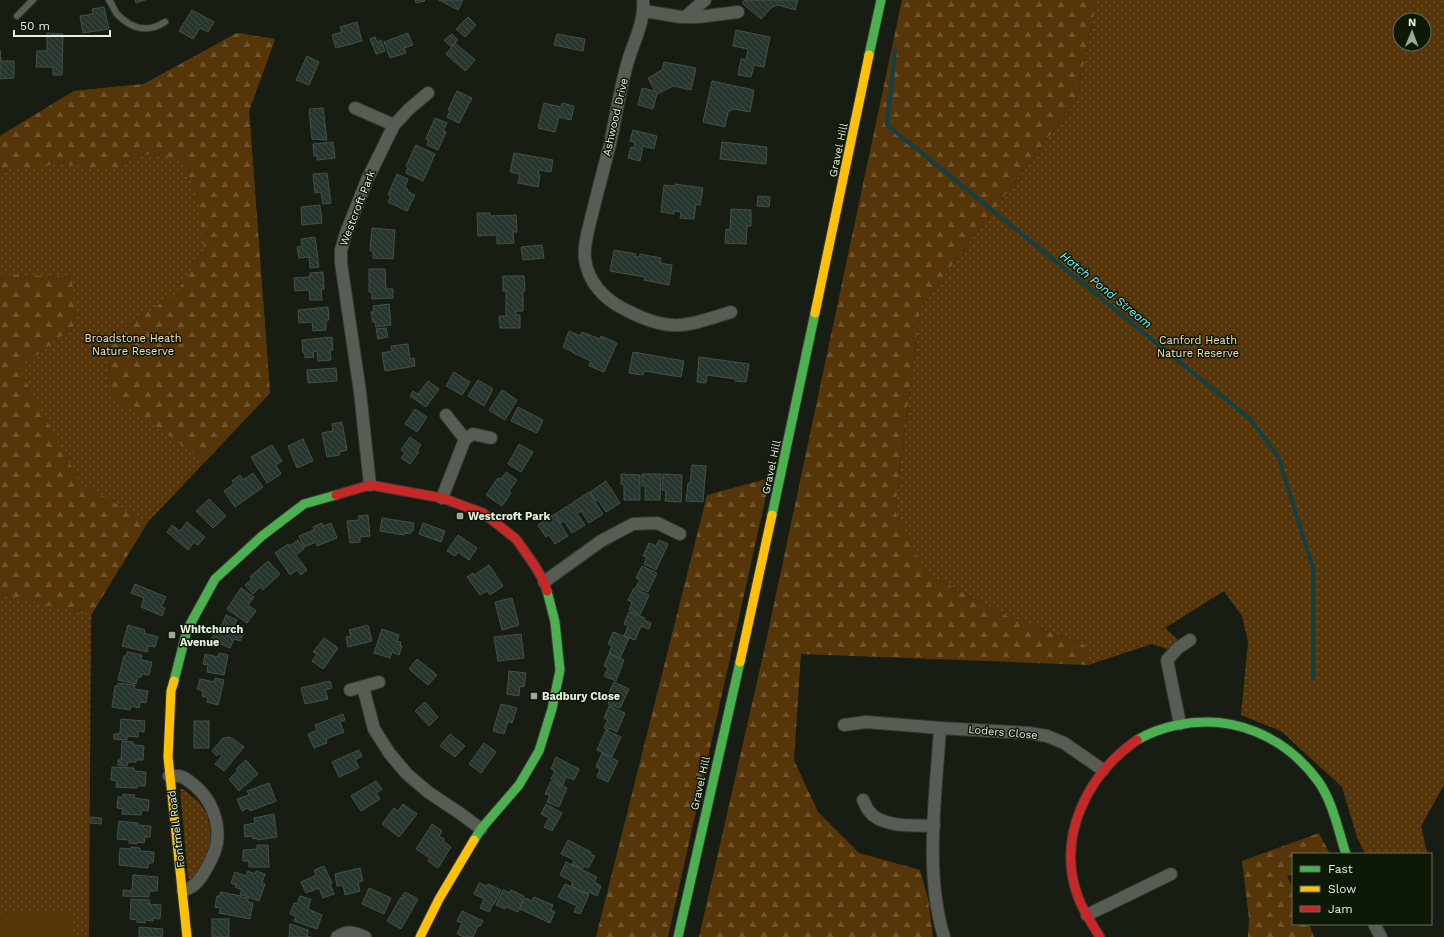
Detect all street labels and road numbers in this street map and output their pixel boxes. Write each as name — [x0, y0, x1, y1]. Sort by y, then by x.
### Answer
street label: Ashwood Drive — [600, 77, 631, 158]
street label: Gravel Hill — [826, 121, 851, 178]
street label: Westcroft Park — [337, 169, 378, 248]
street label: Gravel Hill — [759, 438, 784, 495]
street label: Loders Close — [968, 723, 1038, 742]
street label: Gravel Hill — [688, 754, 713, 811]
street label: Fontmell Road — [165, 790, 188, 868]

